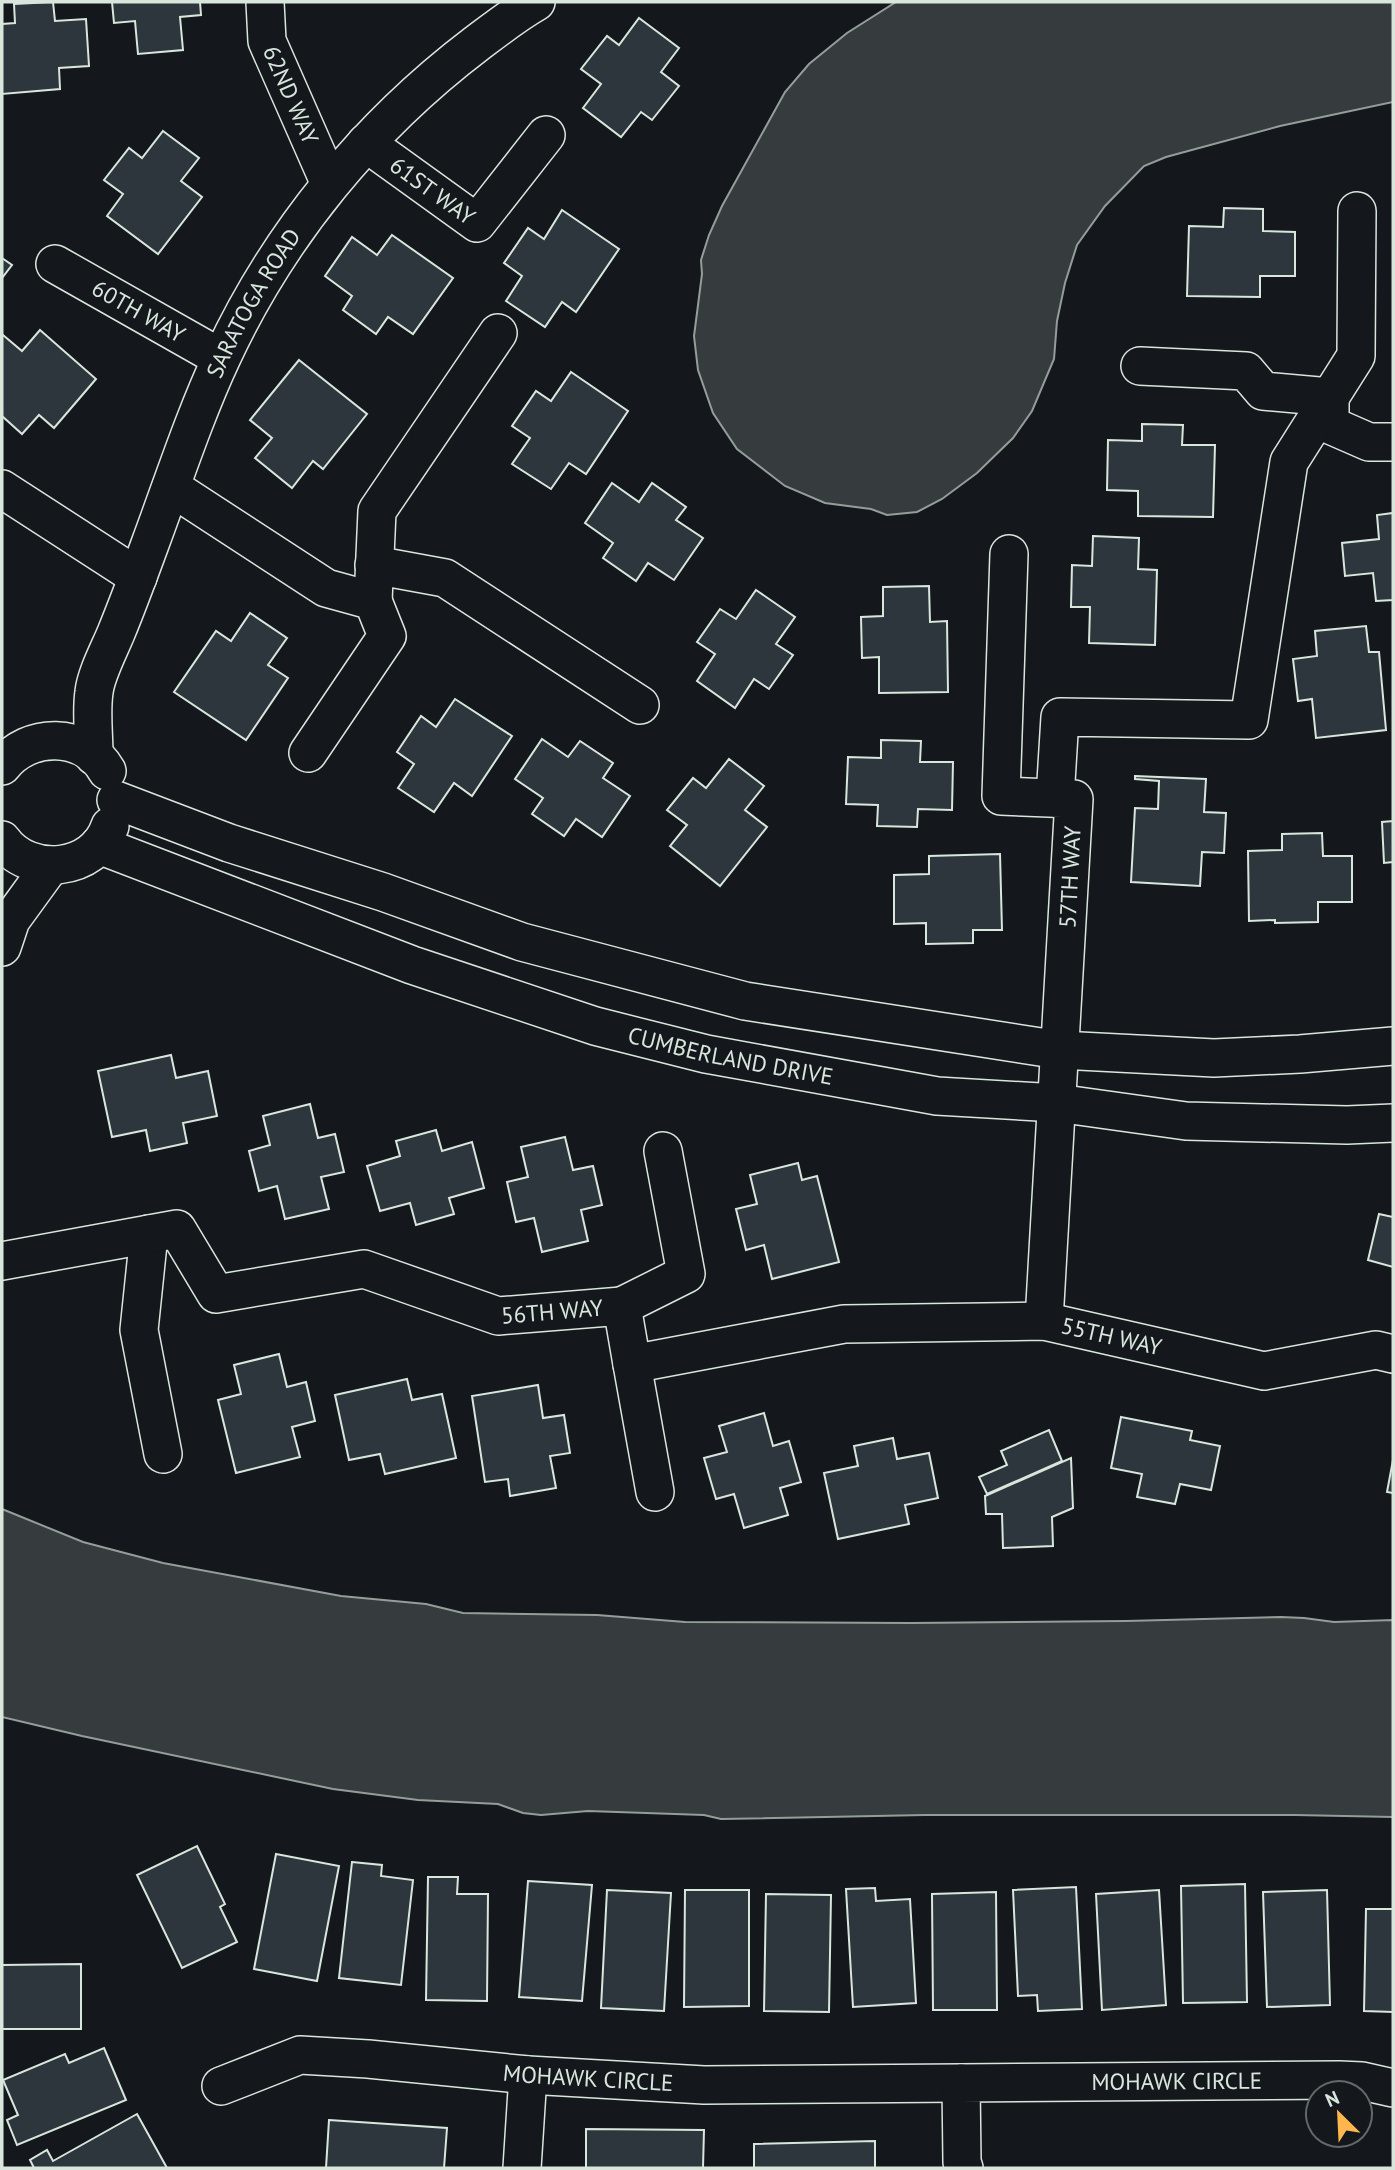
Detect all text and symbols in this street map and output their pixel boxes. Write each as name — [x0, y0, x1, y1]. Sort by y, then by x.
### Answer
street label: 62ND WAY — [257, 41, 326, 149]
street label: 61ST WAY — [385, 150, 481, 231]
street label: SARATOGA ROAD — [199, 223, 306, 382]
street label: 60TH WAY — [87, 273, 191, 349]
street label: 57TH WAY — [1052, 825, 1087, 929]
street label: CUMBERLAND DRIVE — [625, 1020, 835, 1091]
street label: 56TH WAY — [500, 1293, 604, 1330]
street label: 55TH WAY — [1059, 1310, 1165, 1361]
street label: MOHAWK CIRCLE — [502, 2058, 674, 2097]
street label: MOHAWK CIRCLE — [1091, 2066, 1262, 2096]
north arrow — [1304, 2079, 1374, 2149]
text: N — [1322, 2085, 1343, 2112]

